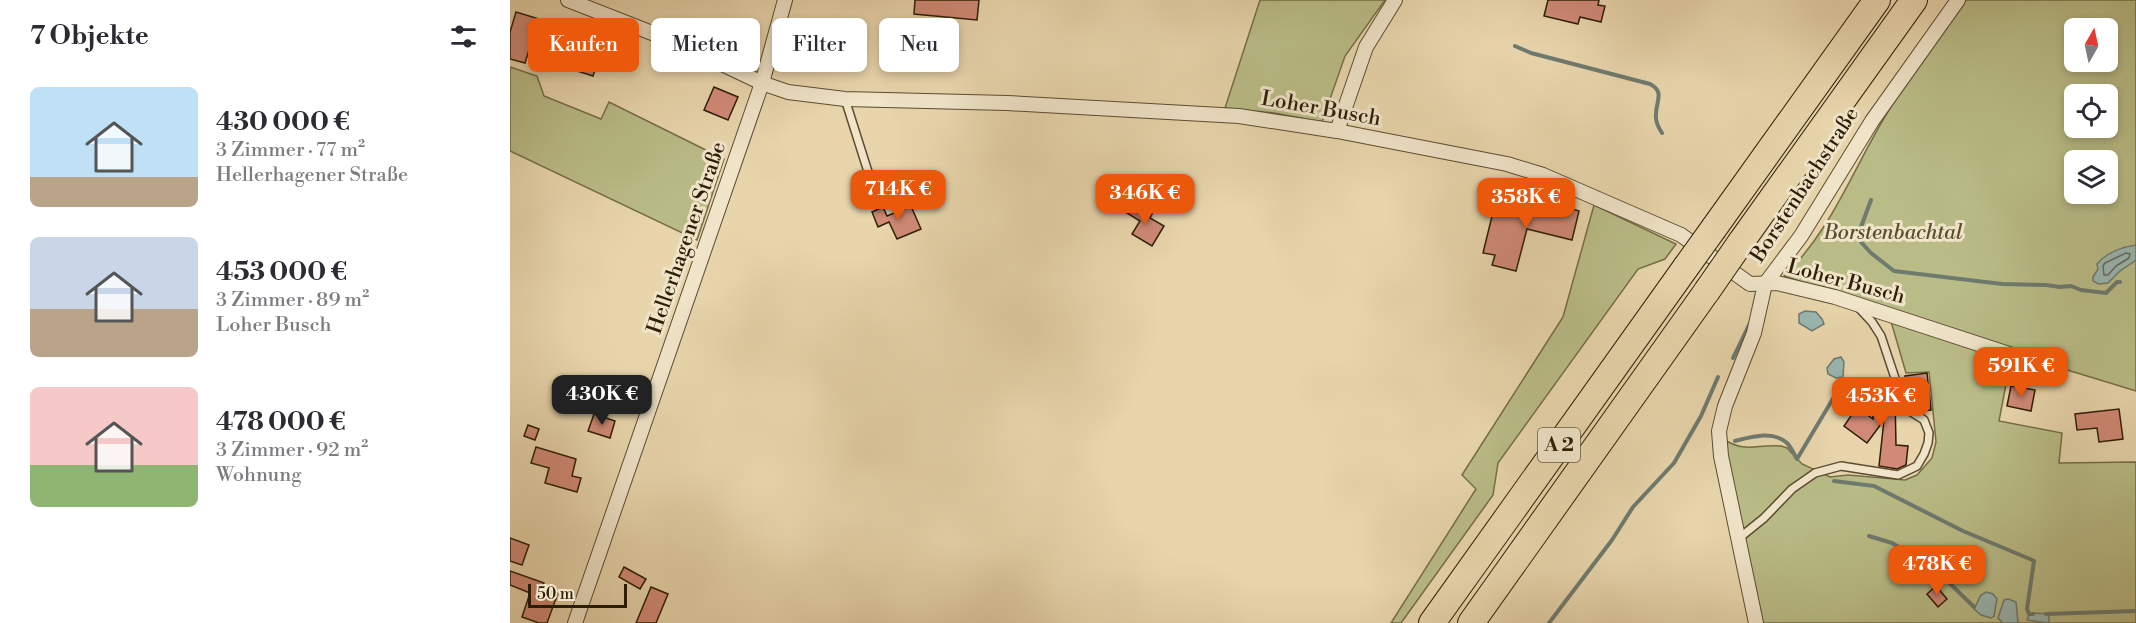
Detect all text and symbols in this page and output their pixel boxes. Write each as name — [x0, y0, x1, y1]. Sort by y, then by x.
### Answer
chip: Kaufen — [528, 18, 639, 72]
chip: Mieten — [651, 18, 760, 72]
chip: Filter — [772, 18, 867, 72]
chip: Neu — [879, 18, 959, 72]
north arrow — [2064, 18, 2118, 72]
map controls — [2064, 18, 2118, 204]
text: 7 Objekte — [30, 20, 149, 52]
icon: filters — [447, 20, 480, 53]
button: locate — [2064, 84, 2118, 138]
street label: Loher Busch — [1259, 86, 1383, 132]
street label: Borstenbachstraße — [1745, 103, 1865, 268]
text: 430 000 € — [216, 106, 350, 138]
icon: home — [78, 111, 150, 183]
text: 3 Zimmer · 77 m² — [216, 138, 365, 163]
street label: Hellerhagener Straße — [642, 138, 732, 338]
button: layers — [2064, 150, 2118, 204]
text: Hellerhagener Straße — [216, 163, 408, 188]
pin: 714K € — [849, 170, 947, 221]
pin: 346K € — [1096, 174, 1194, 225]
text: 714K € — [865, 177, 931, 202]
pin: 358K € — [1477, 178, 1575, 229]
text: 346K € — [1110, 181, 1180, 206]
text: 358K € — [1491, 185, 1561, 210]
park label: Borstenbachtal — [1822, 220, 1963, 246]
street label: Loher Busch — [1784, 254, 1908, 310]
text: 453 000 € — [216, 256, 347, 288]
icon: home — [78, 261, 150, 333]
text: 3 Zimmer · 89 m² — [216, 288, 369, 313]
text: Loher Busch — [216, 313, 331, 338]
pin: 591K € — [1972, 347, 2070, 398]
text: 591K € — [1988, 354, 2054, 379]
pin: 430K € — [553, 375, 651, 426]
pin: 453K € — [1832, 377, 1930, 428]
text: 430K € — [566, 382, 638, 407]
text: 453K € — [1846, 384, 1916, 409]
text: 478 000 € — [216, 406, 346, 438]
icon: home — [78, 411, 150, 483]
road number: A 2 — [1538, 428, 1580, 462]
text: 3 Zimmer · 92 m² — [216, 438, 368, 463]
text: Wohnung — [216, 463, 302, 488]
pin: 478K € — [1888, 545, 1986, 596]
text: 478K € — [1902, 552, 1972, 577]
scale bar — [528, 581, 627, 608]
text: 50 m — [537, 584, 574, 604]

